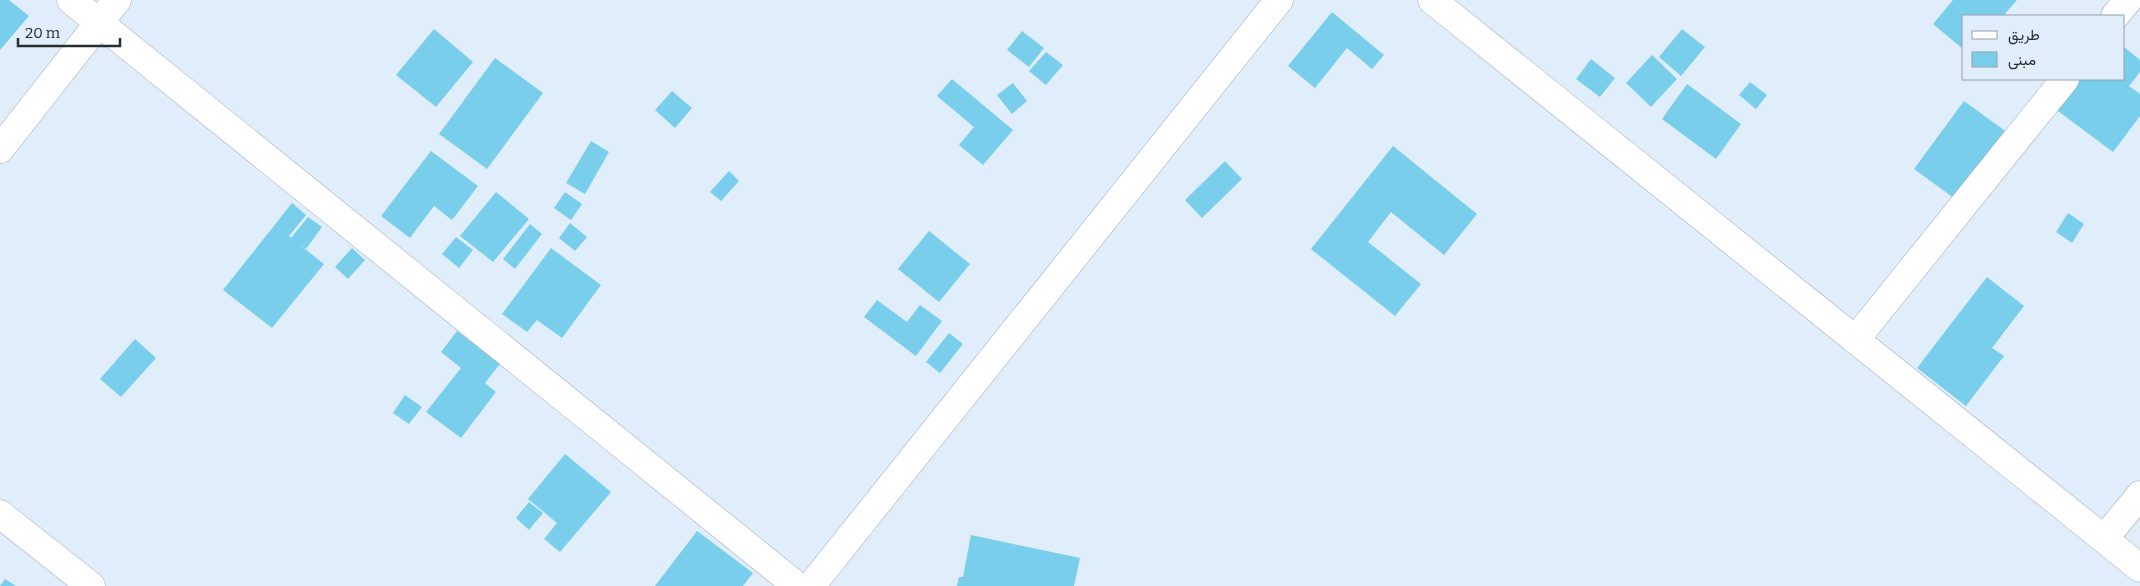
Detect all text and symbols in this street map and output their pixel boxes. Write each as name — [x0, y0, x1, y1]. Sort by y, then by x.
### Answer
scale bar — [18, 15, 120, 47]
legend — [1962, 15, 2125, 80]
text: 20 m — [25, 24, 61, 42]
text: طريق — [2008, 26, 2040, 45]
text: مبنى — [2008, 51, 2036, 70]

